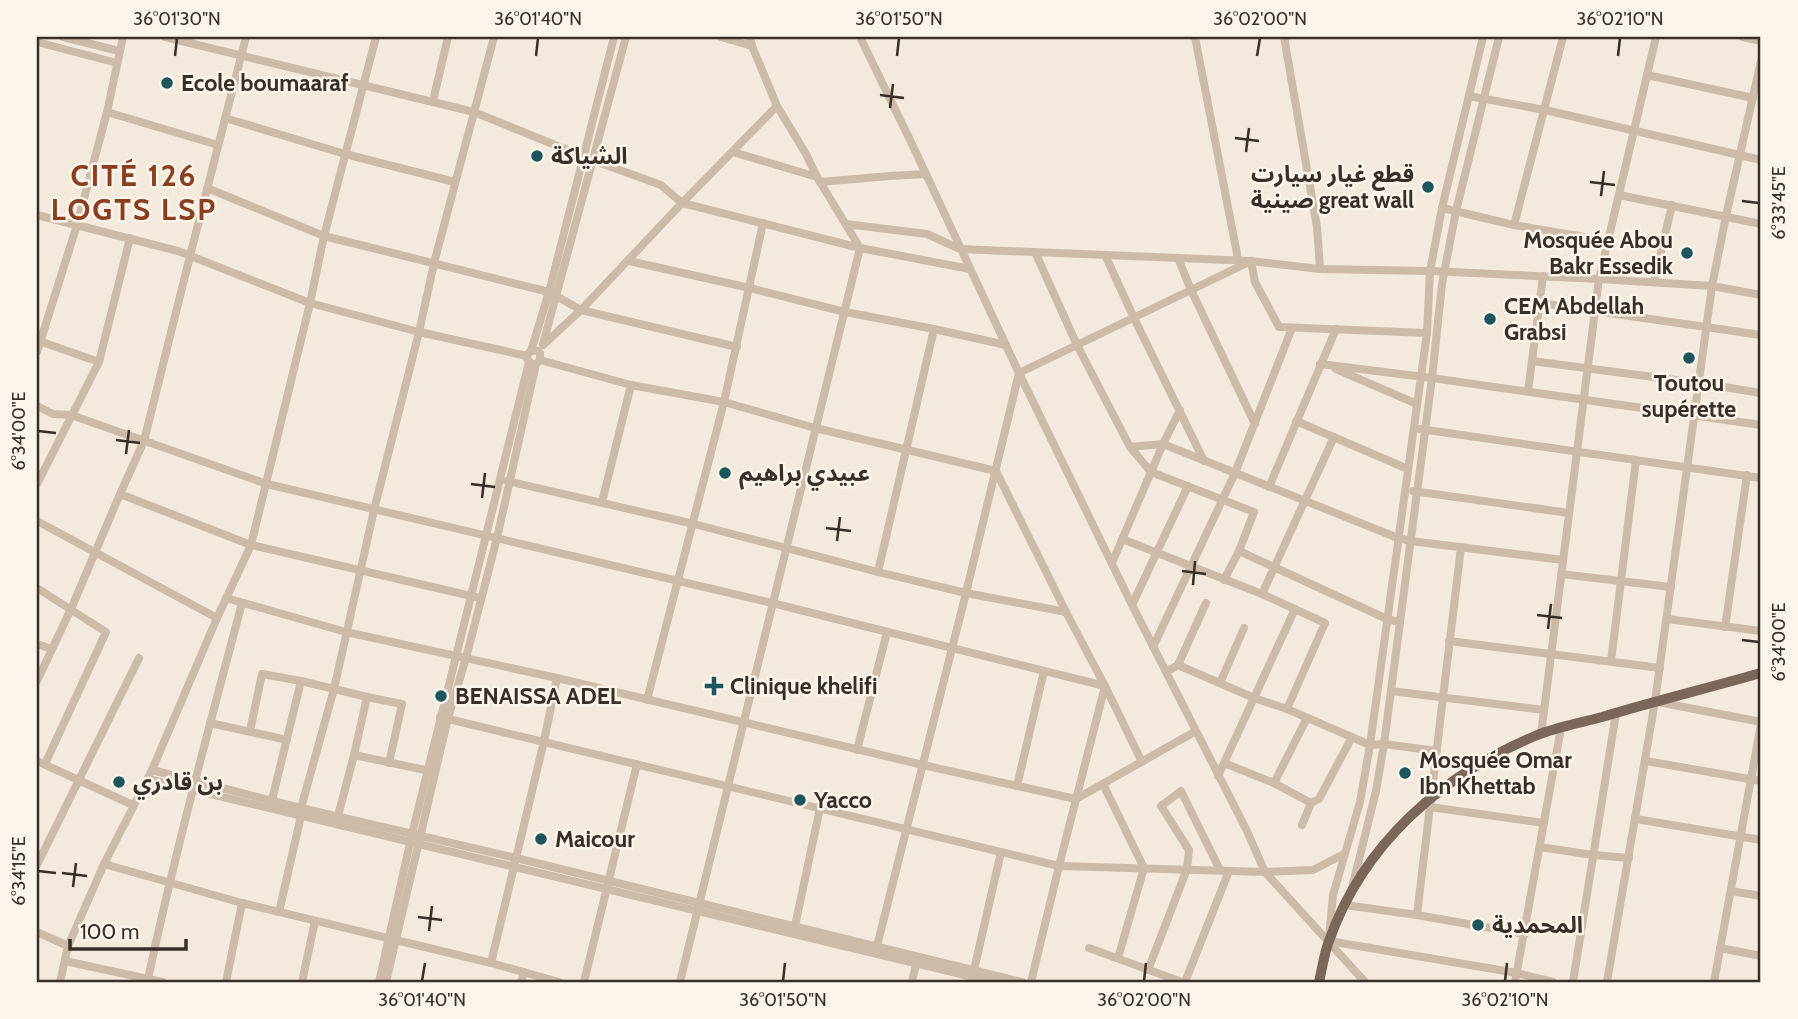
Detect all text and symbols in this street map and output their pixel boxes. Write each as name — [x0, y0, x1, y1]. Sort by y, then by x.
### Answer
text: 36°01'30"N — [133, 8, 221, 30]
text: 36°01'40"N — [494, 8, 582, 30]
text: 36°01'50"N — [855, 8, 943, 30]
text: 36°02'00"N — [1213, 8, 1307, 30]
text: 36°02'10"N — [1577, 8, 1664, 30]
place label: Ecole boumaaraf — [181, 69, 349, 97]
marker: Ecole boumaaraf — [159, 75, 175, 91]
place label: الشياكة — [551, 142, 628, 170]
marker: الشياكة — [529, 148, 545, 164]
district label: CITÉ 126 LOGTS LSP — [51, 157, 217, 228]
place label: قطع غيار سيارت صينية great wall — [1251, 160, 1414, 214]
text: 6°33'45"E — [1768, 166, 1790, 240]
marker: قطع غيار سيارت صينية great wall — [1420, 179, 1436, 195]
place label: Mosquée Abou Bakr Essedik — [1523, 226, 1674, 280]
marker: Mosquée Abou Bakr Essedik — [1679, 245, 1695, 261]
place label: CEM Abdellah Grabsi — [1504, 292, 1644, 346]
marker: CEM Abdellah Grabsi — [1482, 311, 1498, 327]
marker: Toutou supérette — [1681, 350, 1697, 366]
place label: Toutou supérette — [1642, 369, 1736, 423]
text: 6°34'00"E — [8, 391, 30, 471]
place label: عبيدي براهيم — [739, 459, 870, 491]
marker: عبيدي براهيم — [717, 465, 733, 481]
text: 6°34'00"E — [1768, 602, 1790, 682]
place label: Clinique khelifi — [730, 672, 878, 700]
marker: Clinique khelifi — [704, 676, 724, 696]
place label: BENAISSA ADEL — [455, 682, 622, 710]
marker: BENAISSA ADEL — [433, 688, 449, 704]
place label: Mosquée Omar Ibn Khettab — [1419, 746, 1572, 800]
marker: Mosquée Omar Ibn Khettab — [1397, 765, 1413, 781]
place label: بن قادري — [133, 768, 223, 800]
marker: بن قادري — [111, 774, 127, 790]
place label: Yacco — [813, 786, 872, 814]
marker: Yacco — [792, 792, 808, 808]
place label: Maicour — [555, 825, 635, 853]
marker: Maicour — [533, 831, 549, 847]
text: 6°34'15"E — [8, 836, 30, 906]
scale bar — [70, 907, 186, 951]
place label: المحمدية — [1492, 911, 1583, 939]
marker: المحمدية — [1470, 917, 1486, 933]
text: 100 m — [80, 919, 139, 944]
text: 36°01'40"N — [378, 989, 466, 1011]
text: 36°01'50"N — [739, 989, 827, 1011]
text: 36°02'00"N — [1097, 989, 1191, 1011]
text: 36°02'10"N — [1462, 989, 1549, 1011]

